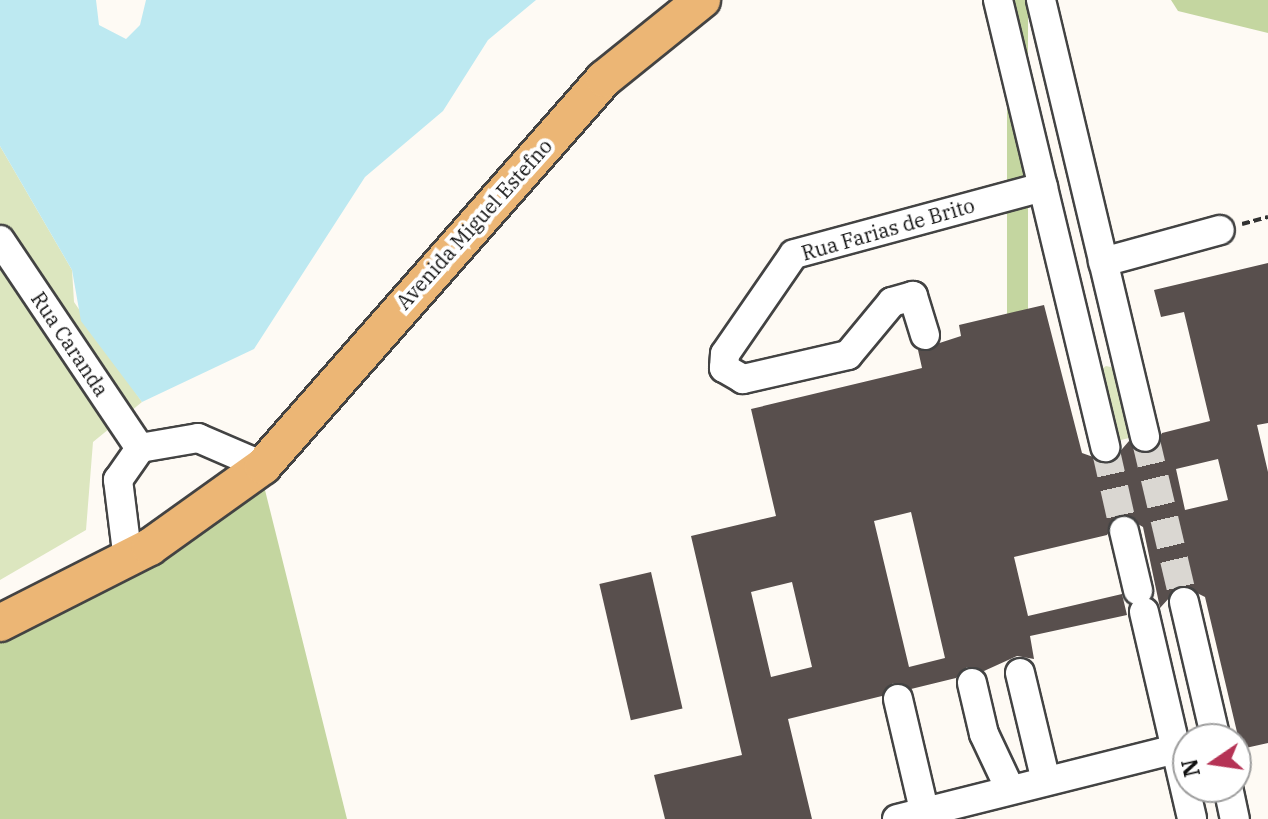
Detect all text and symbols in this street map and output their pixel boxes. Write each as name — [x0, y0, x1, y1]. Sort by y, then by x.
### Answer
street label: Avenida Miguel Estefno — [391, 134, 557, 314]
street label: Rua Farias de Brito — [799, 193, 977, 265]
street label: Rua Caranda — [26, 287, 114, 401]
north arrow — [1172, 723, 1252, 803]
text: N — [1174, 756, 1206, 780]

